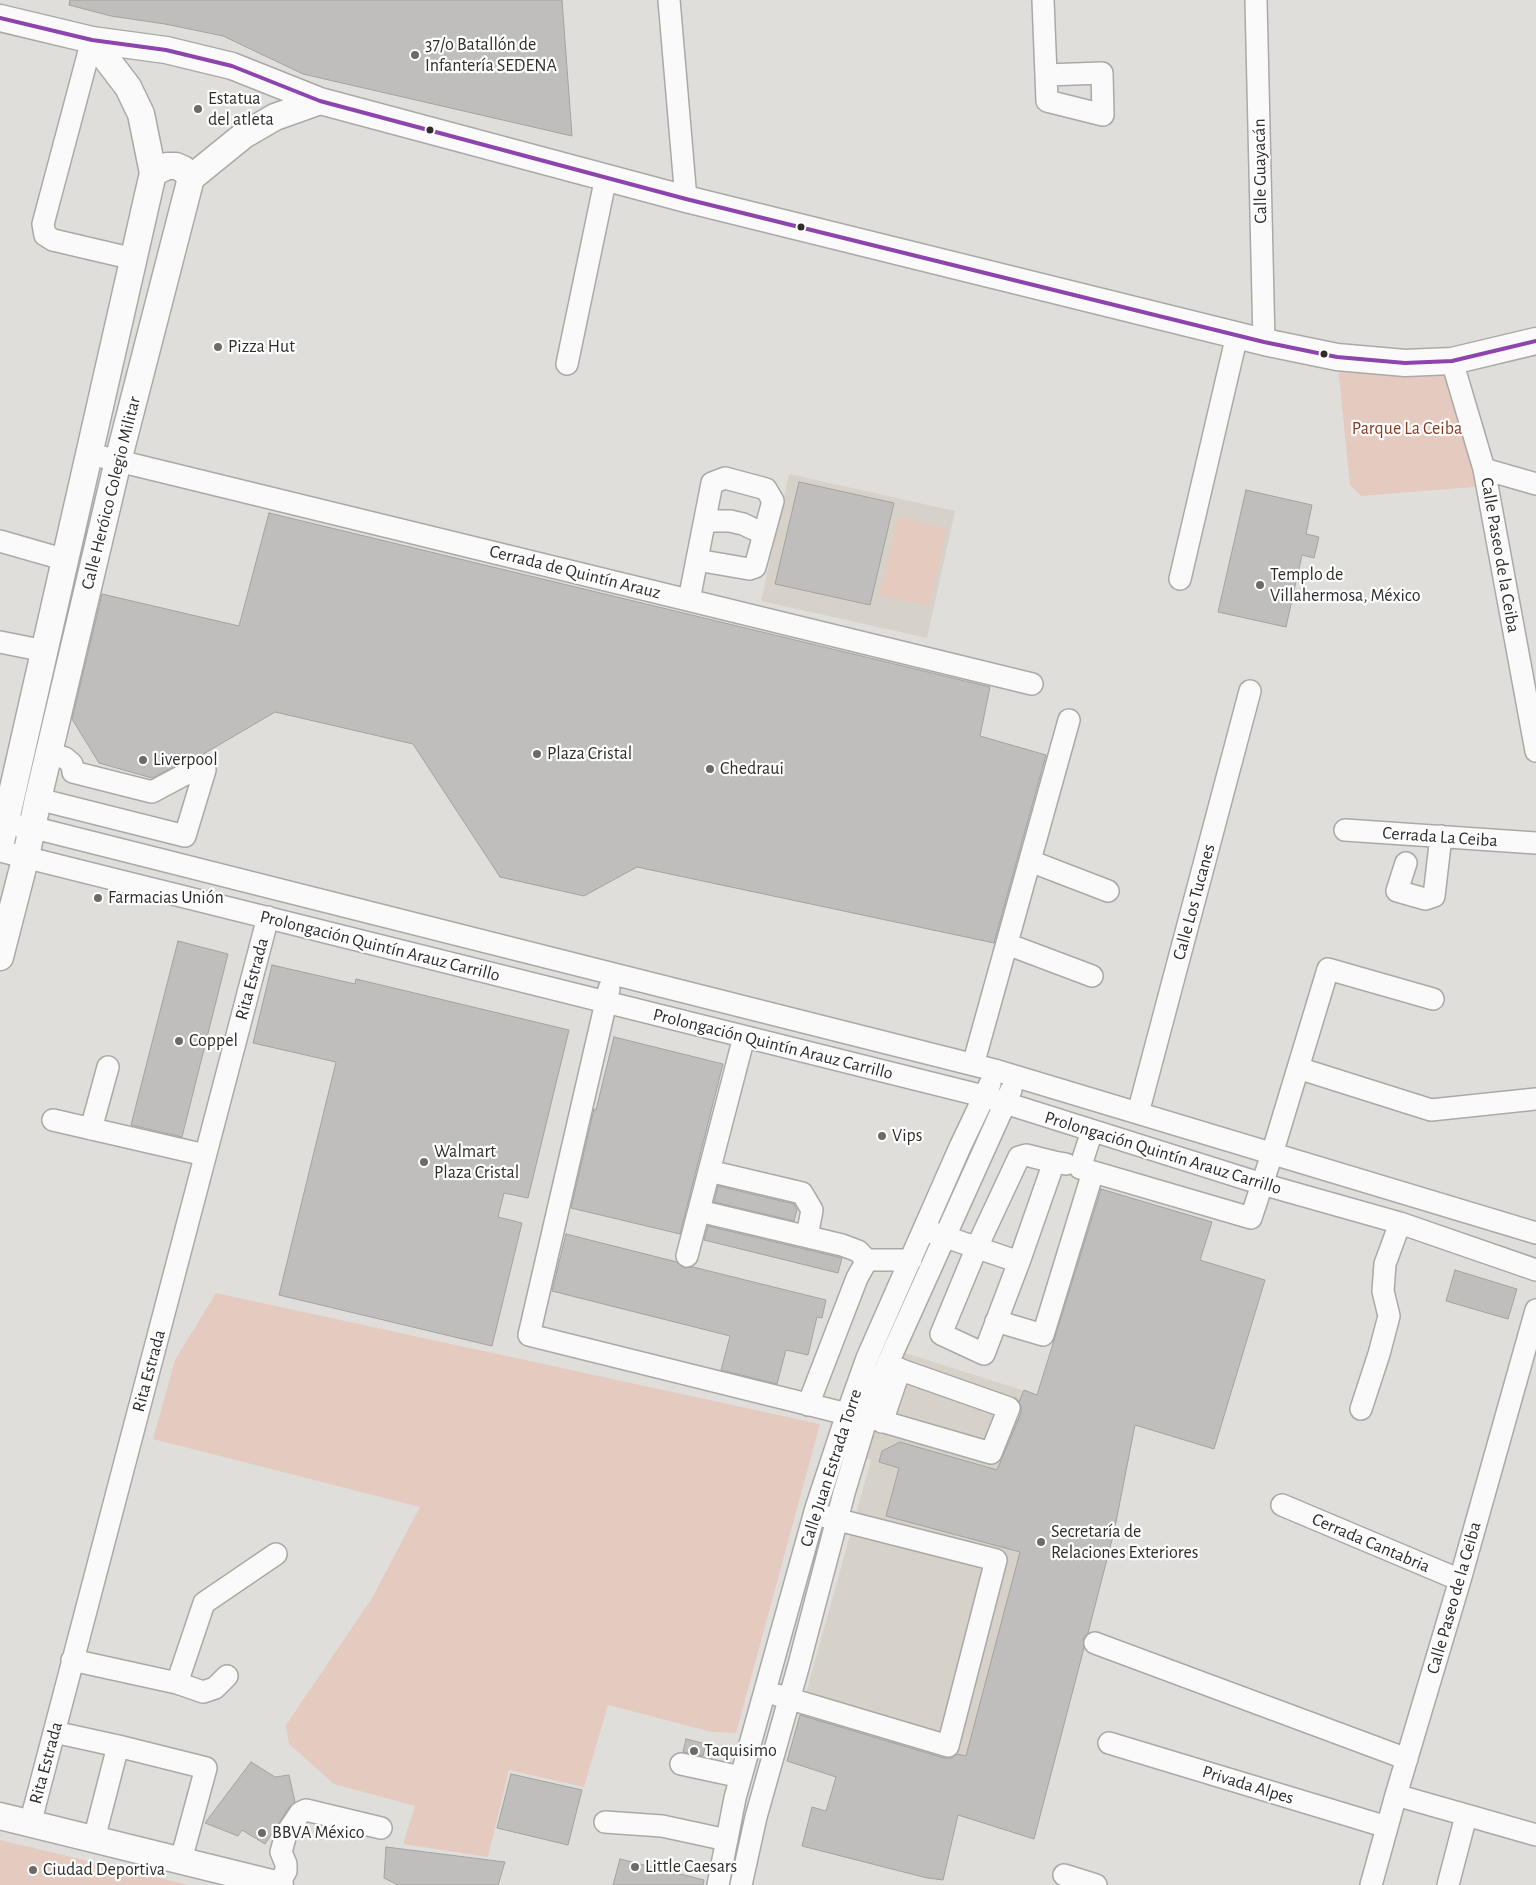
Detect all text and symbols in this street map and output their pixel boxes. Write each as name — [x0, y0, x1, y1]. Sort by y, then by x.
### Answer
place label: 37/o Batallón de Infantería SEDENA — [425, 34, 557, 76]
marker: 37/o Batallón de Infantería SEDENA — [409, 49, 421, 61]
place label: Estatua del atleta — [208, 88, 274, 130]
marker: Estatua del atleta — [192, 103, 204, 115]
street label: Calle Guayacán — [1248, 118, 1272, 224]
unlabelled marker — [425, 125, 435, 135]
unlabelled marker — [796, 222, 806, 232]
place label: Pizza Hut — [228, 336, 295, 358]
marker: Pizza Hut — [212, 341, 224, 353]
unlabelled marker — [1319, 349, 1329, 359]
street label: Calle Heróico Colegio Militar — [77, 394, 145, 592]
park label: Parque La Ceiba — [1352, 418, 1462, 440]
street label: Calle Paseo de la Ceiba — [1476, 476, 1524, 634]
street label: Cerrada de Quintín Arauz — [487, 540, 663, 604]
place label: Templo de Villahermosa, México — [1270, 564, 1421, 606]
marker: Templo de Villahermosa, México — [1254, 579, 1266, 591]
place label: Plaza Cristal — [547, 743, 632, 765]
marker: Plaza Cristal — [531, 748, 543, 760]
place label: Liverpool — [153, 749, 218, 771]
marker: Liverpool — [137, 754, 149, 766]
place label: Chedraui — [720, 758, 784, 780]
marker: Chedraui — [704, 763, 716, 775]
street label: Cerrada La Ceiba — [1382, 822, 1498, 852]
street label: Calle Los Tucanes — [1168, 842, 1220, 962]
place label: Farmacias Unión — [108, 887, 224, 909]
marker: Farmacias Unión — [92, 892, 104, 904]
street label: Prolongación Quintín Arauz Carrillo — [258, 906, 502, 986]
street label: Rita Estrada — [231, 936, 273, 1022]
street label: Prolongación Quintín Arauz Carrillo — [651, 1004, 895, 1084]
place label: Coppel — [189, 1030, 238, 1052]
marker: Coppel — [173, 1035, 185, 1047]
street label: Prolongación Quintín Arauz Carrillo — [1042, 1107, 1284, 1199]
place label: Vips — [892, 1125, 922, 1147]
marker: Vips — [876, 1130, 888, 1142]
place label: Walmart Plaza Cristal — [434, 1141, 519, 1184]
marker: Walmart Plaza Cristal — [418, 1156, 430, 1168]
street label: Rita Estrada — [128, 1328, 170, 1414]
street label: Calle Juan Estrada Torre — [795, 1386, 867, 1550]
street label: Cerrada Cantabria — [1309, 1508, 1433, 1578]
street label: Calle Paseo de la Ceiba — [1422, 1519, 1486, 1677]
place label: Secretaría de Relaciones Exteriores — [1051, 1521, 1198, 1564]
marker: Secretaría de Relaciones Exteriores — [1035, 1536, 1047, 1548]
street label: Rita Estrada — [25, 1720, 67, 1806]
place label: Taquisimo — [704, 1740, 777, 1762]
marker: Taquisimo — [688, 1745, 700, 1757]
street label: Privada Alpes — [1200, 1761, 1296, 1809]
place label: BBVA México — [272, 1822, 365, 1844]
marker: BBVA México — [256, 1827, 268, 1839]
place label: Little Caesars — [645, 1856, 737, 1878]
place label: Ciudad Deportiva — [43, 1859, 165, 1881]
marker: Little Caesars — [629, 1861, 641, 1873]
marker: Ciudad Deportiva — [27, 1864, 39, 1876]

